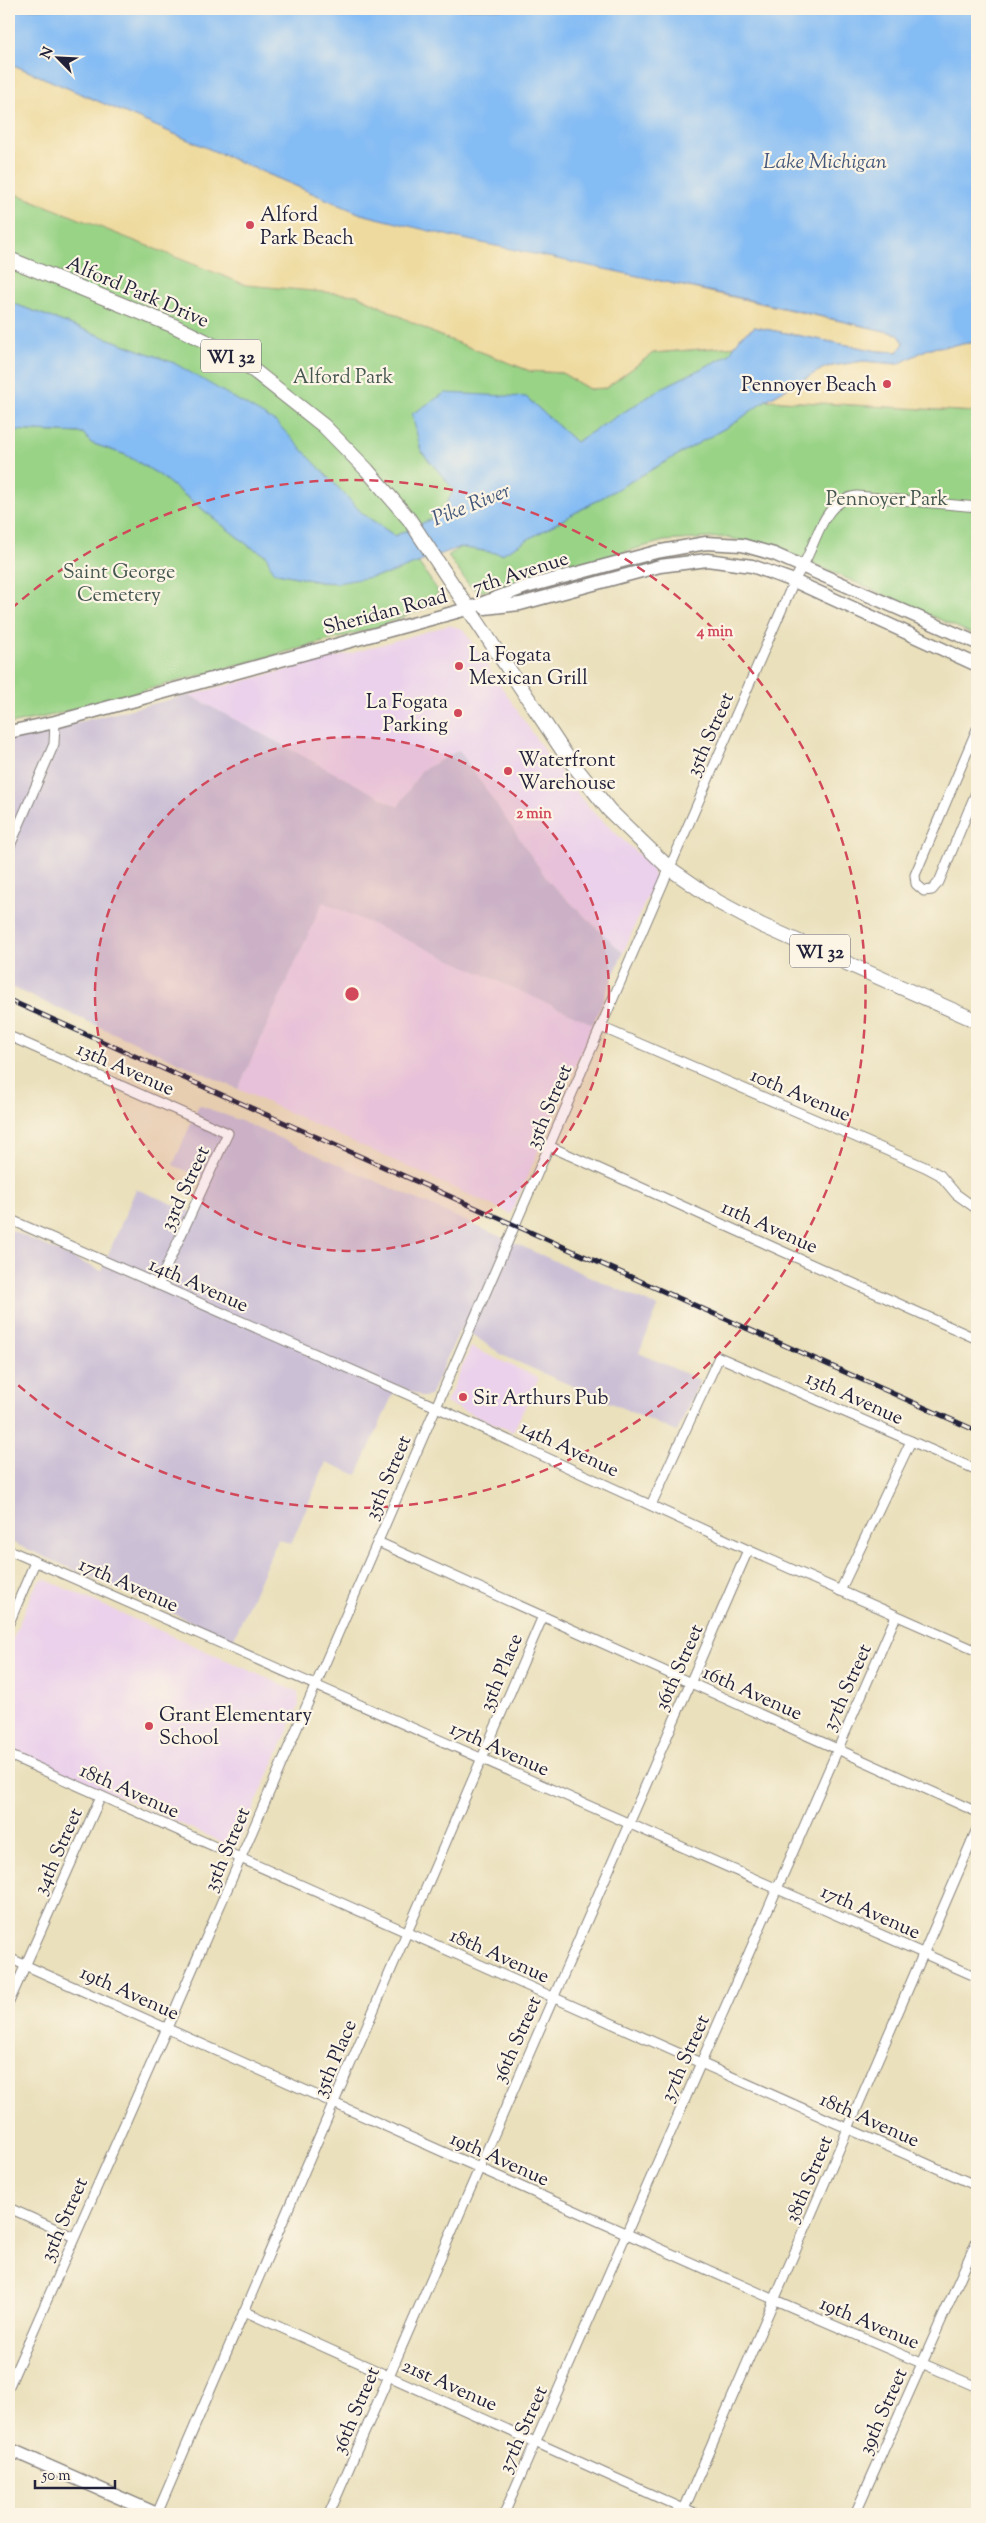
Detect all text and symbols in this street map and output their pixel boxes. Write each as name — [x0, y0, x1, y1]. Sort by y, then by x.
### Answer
north arrow — [32, 32, 82, 82]
text: N — [37, 44, 59, 63]
water label: Lake Michigan — [763, 148, 887, 178]
place label: Alford Park Beach — [260, 202, 354, 254]
marker: Alford Park Beach — [244, 219, 256, 231]
street label: Alford Park Drive — [61, 250, 213, 337]
road number: WI 32 — [201, 340, 261, 372]
park label: Alford Park — [293, 364, 393, 393]
place label: Pennoyer Beach — [741, 372, 877, 401]
marker: Pennoyer Beach — [881, 378, 893, 390]
water label: Pike River — [428, 476, 516, 535]
park label: Pennoyer Park — [826, 486, 948, 515]
street label: 7th Avenue — [469, 545, 573, 604]
park label: Saint George Cemetery — [63, 559, 175, 611]
street label: Sheridan Road — [320, 583, 451, 644]
text: 4 min — [696, 622, 733, 643]
place label: La Fogata Mexican Grill — [469, 642, 588, 694]
marker: La Fogata Mexican Grill — [453, 660, 465, 672]
street label: 35th Street — [680, 688, 743, 782]
place label: La Fogata Parking — [366, 689, 448, 741]
marker: La Fogata Parking — [452, 707, 464, 719]
place label: Waterfront Warehouse — [518, 747, 616, 799]
marker: Waterfront Warehouse — [502, 765, 514, 777]
text: 2 min — [516, 804, 552, 825]
road number: WI 32 — [790, 934, 850, 968]
centre of rings — [343, 985, 361, 1003]
street label: 13th Avenue — [71, 1036, 179, 1105]
street label: 35th Street — [519, 1060, 581, 1154]
street label: 10th Avenue — [745, 1062, 855, 1131]
street label: 33rd Street — [154, 1142, 219, 1236]
street label: 11th Avenue — [716, 1194, 822, 1263]
street label: 14th Avenue — [143, 1251, 252, 1321]
street label: 13th Avenue — [800, 1365, 908, 1434]
place label: Sir Arthurs Pub — [473, 1385, 608, 1414]
marker: Sir Arthurs Pub — [457, 1391, 469, 1403]
street label: 14th Avenue — [515, 1415, 623, 1486]
street label: 35th Street — [358, 1431, 420, 1525]
street label: 17th Avenue — [73, 1551, 183, 1621]
street label: 36th Street — [648, 1620, 712, 1716]
street label: 35th Place — [473, 1630, 532, 1716]
street label: 37th Street — [816, 1640, 880, 1736]
street label: 16th Avenue — [698, 1659, 806, 1729]
place label: Grant Elementary School — [159, 1702, 312, 1754]
street label: 17th Avenue — [444, 1715, 554, 1785]
marker: Grant Elementary School — [143, 1720, 155, 1732]
street label: 18th Avenue — [74, 1757, 184, 1827]
street label: 35th Street — [197, 1803, 259, 1897]
street label: 34th Street — [27, 1804, 91, 1900]
street label: 17th Avenue — [815, 1878, 925, 1948]
street label: 18th Avenue — [444, 1922, 554, 1992]
street label: 19th Avenue — [75, 1960, 183, 2029]
street label: 36th Street — [486, 1992, 550, 2088]
street label: 37th Street — [654, 2011, 718, 2107]
street label: 35th Place — [307, 2016, 366, 2102]
street label: 18th Avenue — [814, 2086, 924, 2156]
street label: 19th Avenue — [445, 2126, 553, 2195]
street label: 38th Street — [779, 2132, 842, 2228]
street label: 35th Street — [34, 2173, 97, 2267]
street label: 19th Avenue — [815, 2290, 923, 2358]
street label: 21st Avenue — [397, 2352, 501, 2420]
street label: 36th Street — [326, 2363, 389, 2459]
street label: 39th Street — [852, 2364, 916, 2460]
street label: 37th Street — [492, 2382, 556, 2478]
scale bar — [35, 2458, 115, 2490]
text: 50 m — [41, 2466, 71, 2487]

